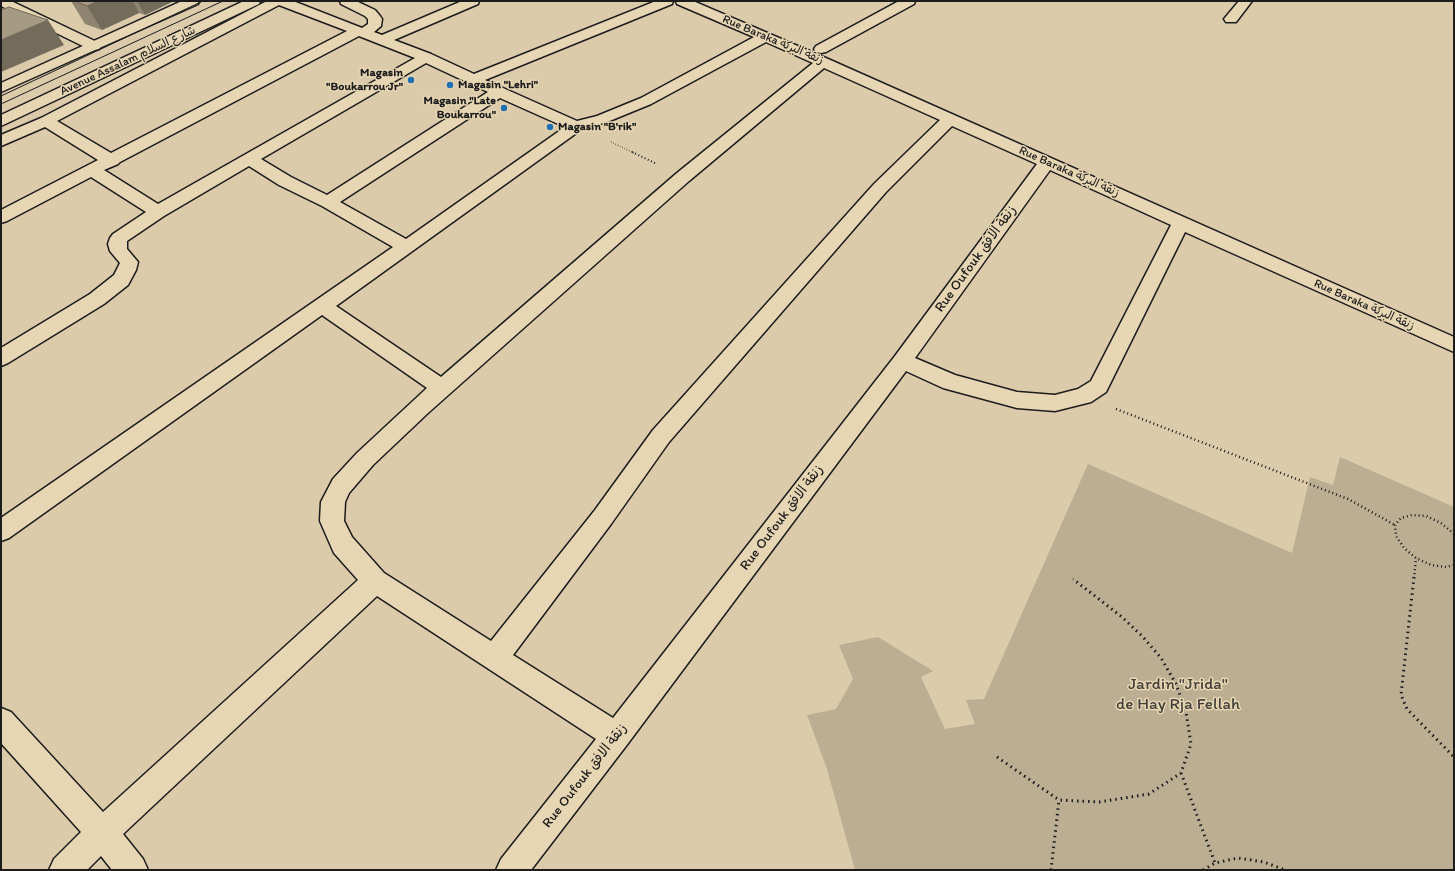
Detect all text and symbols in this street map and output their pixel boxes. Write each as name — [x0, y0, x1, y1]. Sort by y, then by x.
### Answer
street label: Rue Baraka زنقة البركة — [720, 12, 826, 68]
street label: Avenue Assalam شارع السلام — [58, 23, 198, 99]
place label: Magasin "Boukarrou Jr" — [326, 66, 403, 94]
marker: Magasin "Boukarrou Jr" — [406, 75, 416, 85]
place label: Magasin "Lehri" — [458, 78, 538, 92]
marker: Magasin "Lehri" — [445, 80, 455, 90]
place label: Magasin "Late Boukarrou" — [424, 94, 496, 122]
marker: Magasin "Late Boukarrou" — [499, 103, 509, 113]
place label: Magasin "B'rik" — [558, 120, 636, 134]
marker: Magasin "B'rik" — [545, 122, 555, 132]
street label: Rue Baraka زنقة البركة — [1016, 143, 1122, 201]
street label: Rue Oufouk زنقة الافق — [932, 202, 1020, 316]
street label: Rue Baraka زنقة البركة — [1311, 276, 1417, 334]
street label: Rue Oufouk زنقة الافق — [737, 462, 827, 574]
park label: Jardin "Jrida" de Hay Rja Fellah — [1116, 675, 1240, 715]
street label: Rue Oufouk زنقة الافق — [539, 720, 631, 832]

